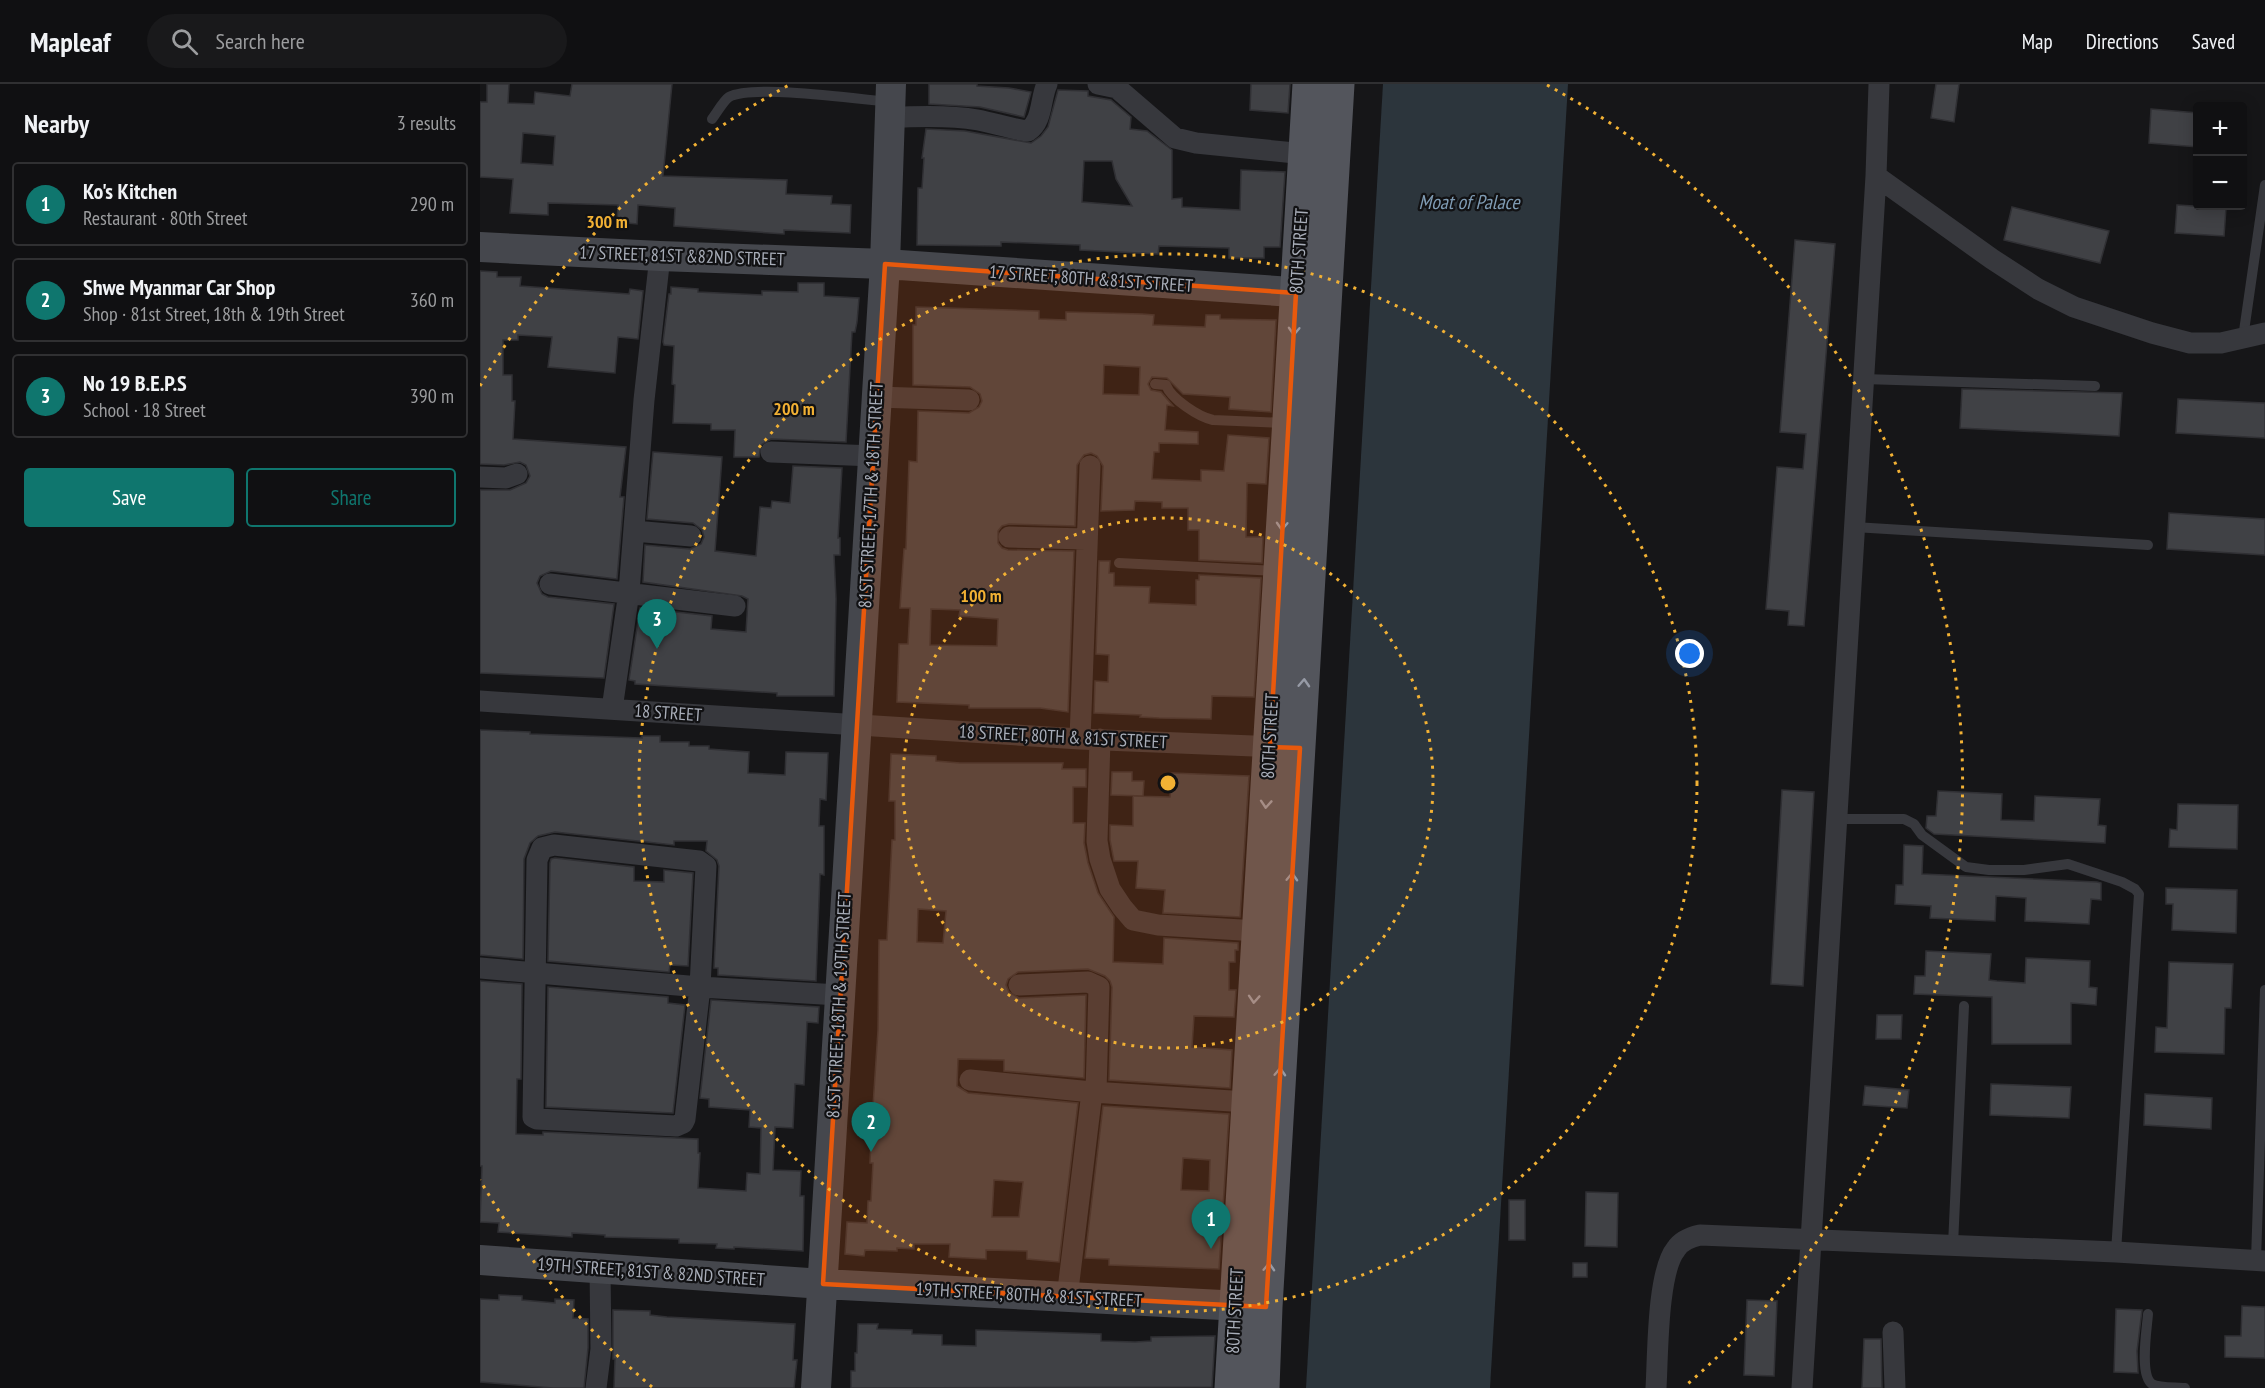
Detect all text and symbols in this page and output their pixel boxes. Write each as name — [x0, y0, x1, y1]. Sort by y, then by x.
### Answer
search box — [147, 14, 567, 68]
text: Mapleaf — [30, 23, 111, 60]
icon: search — [168, 25, 201, 58]
text: Search here — [216, 27, 305, 55]
text: Map — [2022, 28, 2053, 55]
text: Directions — [2086, 28, 2159, 55]
text: Saved — [2192, 28, 2235, 55]
map controls — [2193, 102, 2247, 210]
button: + — [2193, 102, 2247, 156]
text: Nearby — [24, 107, 89, 140]
text: 3 results — [397, 110, 456, 136]
button: − — [2193, 156, 2247, 210]
text: Ko's Kitchen — [83, 177, 177, 205]
water label: Moat of Palace — [1418, 189, 1521, 215]
text: 1 — [41, 191, 50, 217]
text: 290 m — [410, 191, 454, 217]
text: Restaurant · 80th Street — [83, 205, 247, 231]
street label: 80TH STREET — [1284, 207, 1313, 294]
text: 300 m — [586, 210, 628, 233]
street label: 17 STREET, 81ST &82ND STREET — [579, 240, 785, 271]
street label: 17 STREET, 80TH &81ST STREET — [988, 260, 1194, 297]
text: Shwe Myanmar Car Shop — [83, 273, 275, 301]
text: 2 — [41, 287, 50, 313]
text: 360 m — [410, 287, 454, 313]
text: Shop · 81st Street, 18th & 19th Street — [83, 301, 345, 327]
one-way arrow — [1287, 327, 1300, 336]
text: No 19 B.E.P.S — [83, 369, 187, 397]
street label: 81ST STREET, 17TH & 18TH STREET — [853, 381, 888, 609]
text: 3 — [41, 383, 50, 409]
text: 390 m — [410, 383, 454, 409]
text: School · 18 Street — [83, 397, 206, 423]
text: 200 m — [773, 397, 815, 420]
button: Save — [24, 468, 234, 527]
button: Share — [246, 468, 456, 527]
one-way arrow — [1276, 521, 1289, 530]
text: 100 m — [960, 584, 1002, 607]
pin: 3 — [638, 600, 676, 649]
your location — [1675, 639, 1704, 668]
one-way arrow — [1297, 678, 1310, 687]
street label: 80TH STREET — [1256, 693, 1283, 779]
street label: 18 STREET — [633, 699, 703, 726]
street label: 18 STREET, 80TH & 81ST STREET — [958, 720, 1168, 753]
centre of rings — [1158, 773, 1178, 793]
one-way arrow — [1260, 800, 1273, 809]
one-way arrow — [1285, 873, 1298, 882]
street label: 81ST STREET, 18TH & 19TH STREET — [821, 891, 856, 1119]
one-way arrow — [1247, 994, 1260, 1003]
one-way arrow — [1274, 1067, 1287, 1076]
pin: 2 — [852, 1102, 890, 1152]
pin: 1 — [1192, 1200, 1230, 1249]
street label: 19TH STREET, 81ST & 82ND STREET — [537, 1252, 766, 1291]
one-way arrow — [1262, 1262, 1275, 1271]
street label: 80TH STREET — [1221, 1268, 1248, 1354]
street label: 19TH STREET, 80TH & 81ST STREET — [915, 1277, 1143, 1312]

